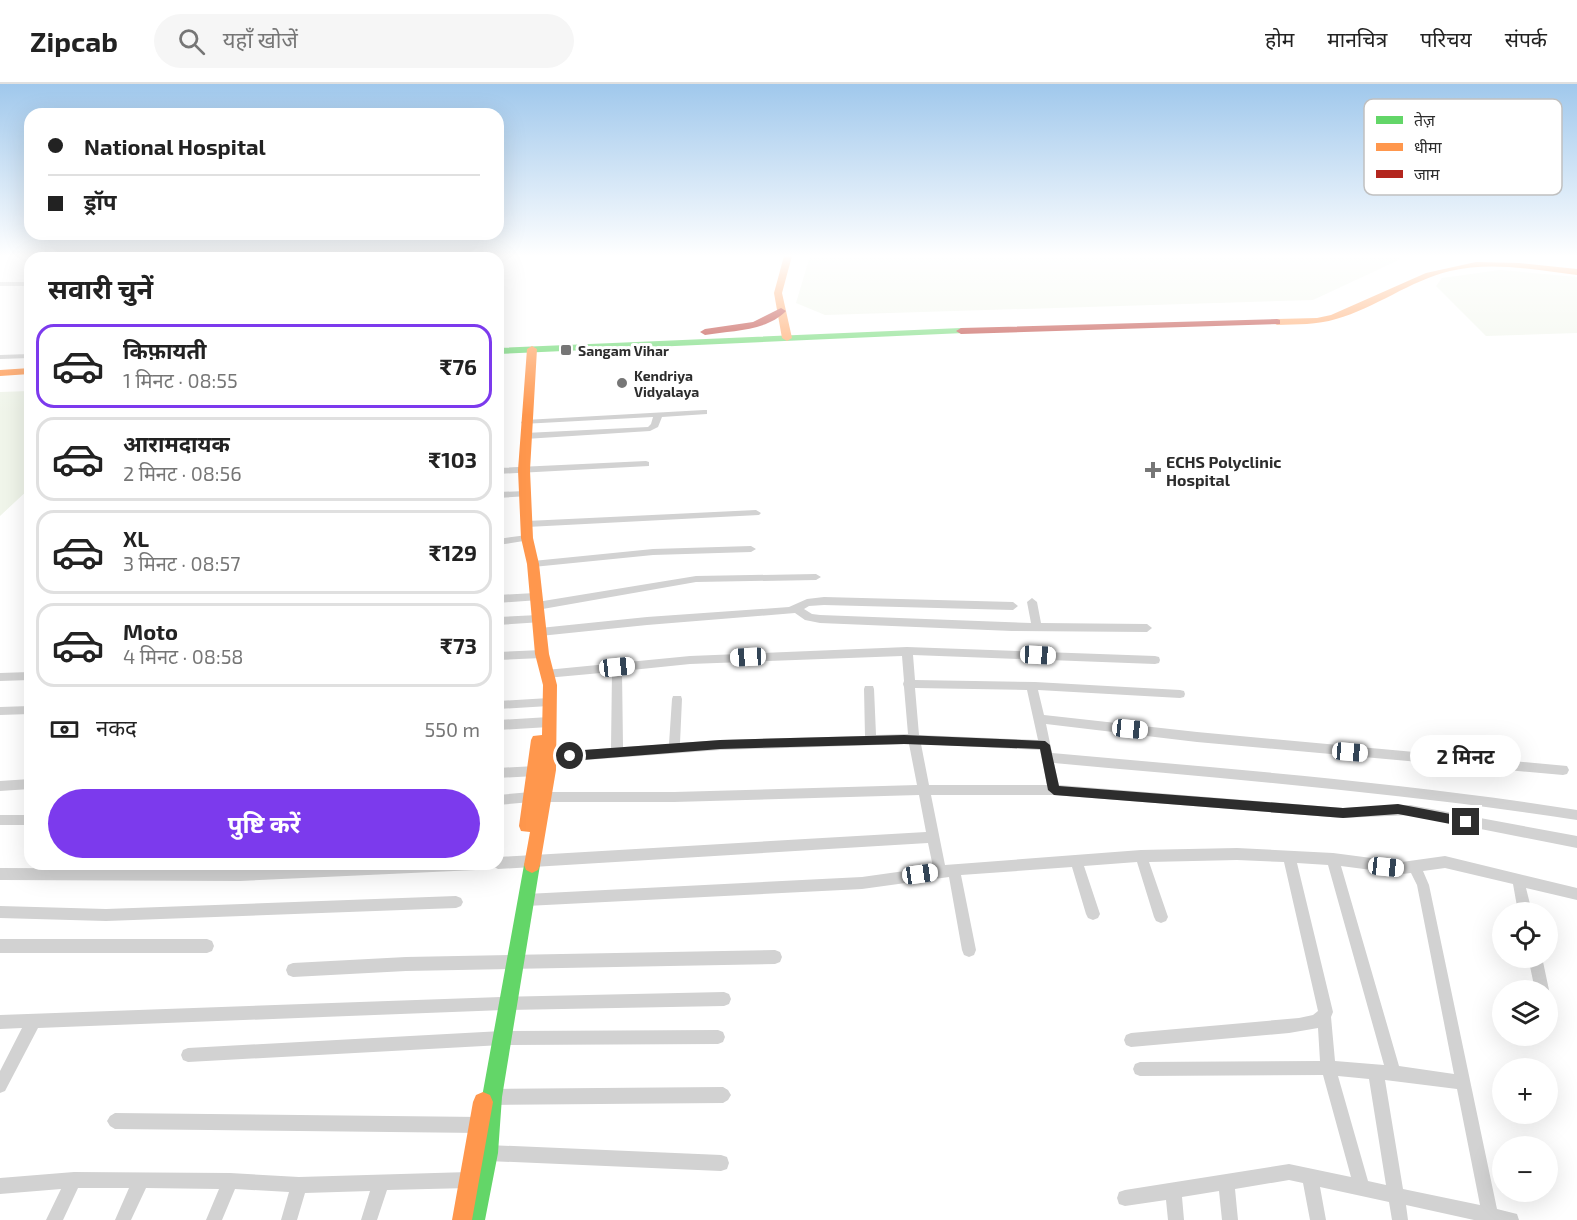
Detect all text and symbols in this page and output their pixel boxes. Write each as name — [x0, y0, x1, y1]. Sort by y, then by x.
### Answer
search box — [154, 14, 574, 68]
text: Zipcab — [30, 24, 118, 58]
icon: search — [175, 25, 208, 58]
text: यहाँ खोजें — [223, 26, 298, 52]
text: होम — [1265, 26, 1294, 51]
text: मानचित्र — [1327, 26, 1387, 51]
text: परिचय — [1420, 26, 1472, 51]
text: संपर्क — [1505, 26, 1547, 51]
legend — [1364, 99, 1562, 195]
text: तेज़ — [1414, 110, 1436, 129]
text: National Hospital — [84, 133, 266, 159]
text: धीमा — [1414, 137, 1443, 156]
text: जाम — [1414, 164, 1440, 183]
text: ड्रॉप — [84, 188, 117, 214]
text: सवारी चुनें — [48, 272, 153, 304]
text: किफ़ायती — [123, 337, 207, 363]
icon: car — [51, 339, 105, 393]
place label: Sangam Vihar — [578, 342, 669, 359]
marker: Sangam Vihar — [559, 343, 573, 357]
text: ₹76 — [439, 353, 477, 379]
place label: Kendriya Vidyalaya — [634, 367, 699, 400]
text: 1 मिनट · 08:55 — [123, 368, 238, 392]
marker: Kendriya Vidyalaya — [615, 376, 629, 390]
text: आरामदायक — [123, 430, 230, 456]
icon: car — [51, 432, 105, 486]
text: ₹103 — [428, 446, 477, 472]
place label: ECHS Polyclinic Hospital — [1166, 452, 1281, 489]
text: 2 मिनट · 08:56 — [123, 461, 242, 485]
marker: ECHS Polyclinic Hospital — [1144, 461, 1162, 479]
icon: car — [51, 525, 105, 579]
text: XL — [123, 525, 149, 551]
text: ₹129 — [429, 539, 477, 565]
text: 3 मिनट · 08:57 — [123, 551, 240, 575]
icon: car — [51, 618, 105, 672]
text: Moto — [123, 618, 178, 644]
text: ₹73 — [440, 632, 477, 658]
text: 4 मिनट · 08:58 — [123, 644, 244, 668]
car — [1020, 645, 1056, 665]
car — [730, 647, 766, 667]
car — [598, 656, 636, 678]
icon: cash — [48, 713, 81, 746]
text: नकद — [96, 714, 137, 740]
text: 550 m — [425, 717, 480, 741]
car — [1111, 718, 1149, 740]
callout: 2 मिनट — [1410, 735, 1522, 777]
car — [1331, 741, 1369, 763]
route start — [556, 742, 583, 769]
text: 2 मिनट — [1437, 744, 1494, 768]
button: पुष्टि करें — [48, 789, 480, 858]
route end — [1452, 808, 1479, 835]
car — [1367, 856, 1405, 878]
car — [901, 863, 939, 885]
map controls — [1492, 902, 1558, 1202]
button: locate — [1492, 902, 1558, 968]
button: layers — [1492, 980, 1558, 1046]
button: + — [1492, 1058, 1558, 1124]
button: − — [1492, 1136, 1558, 1202]

